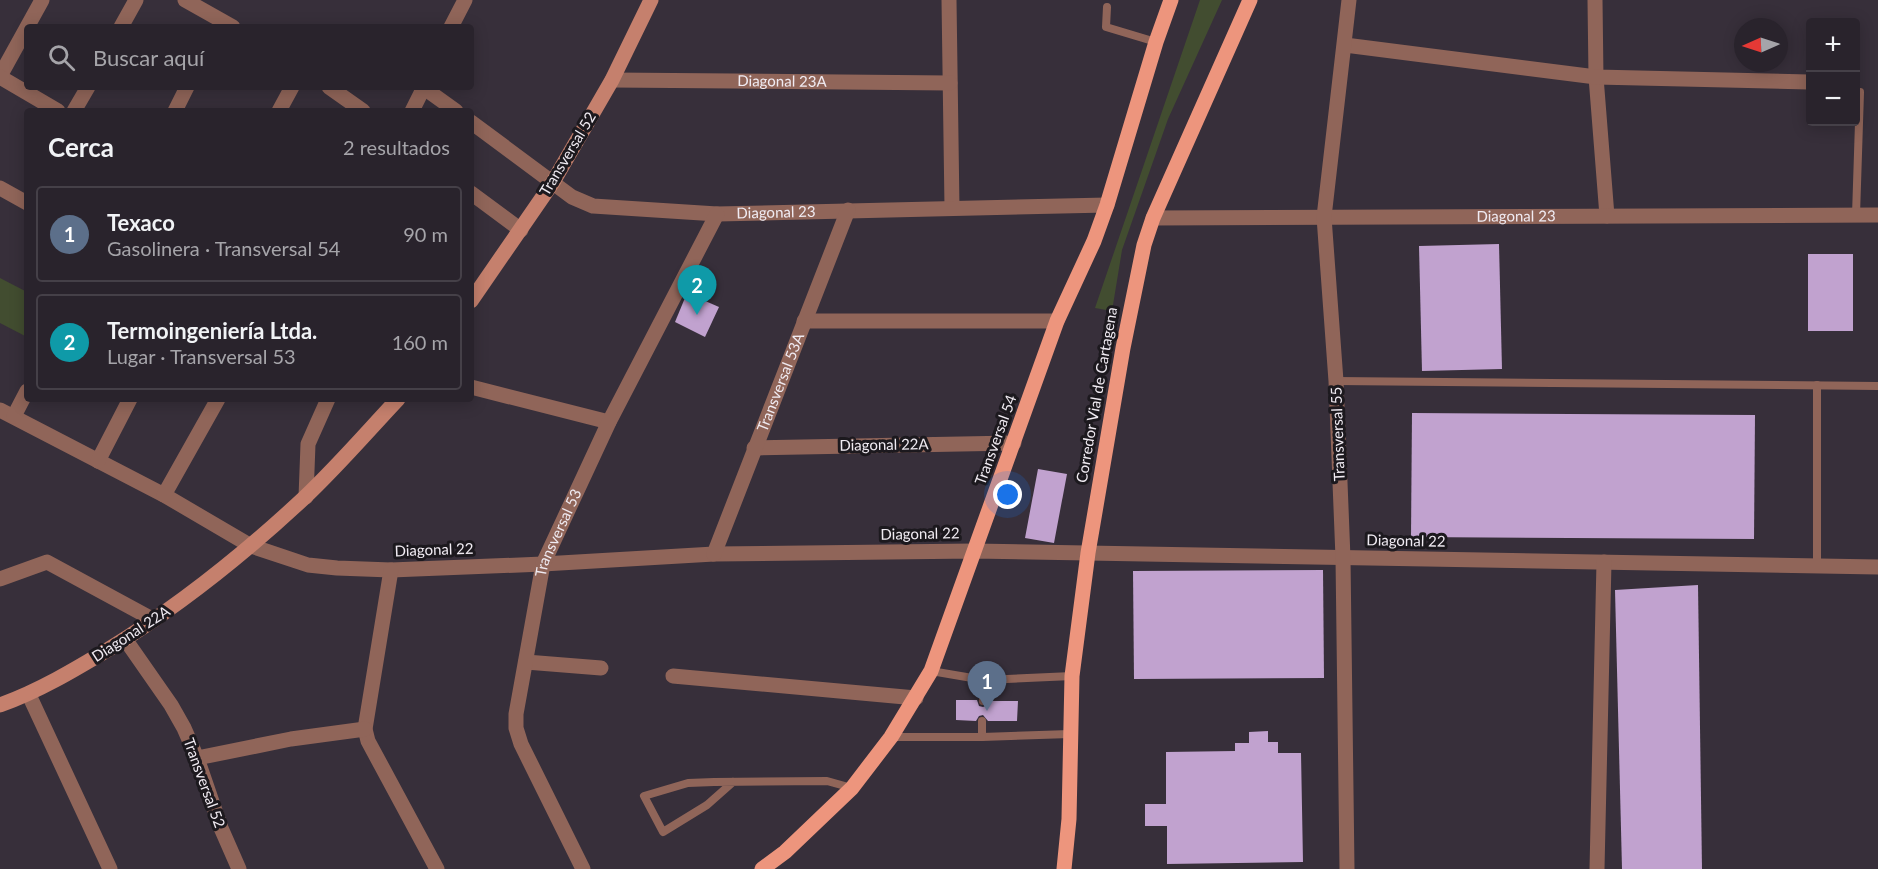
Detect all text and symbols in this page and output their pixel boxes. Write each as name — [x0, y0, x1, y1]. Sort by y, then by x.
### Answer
north arrow — [1734, 18, 1788, 72]
map controls — [1806, 18, 1860, 126]
button: + — [1806, 18, 1860, 72]
search box — [24, 24, 474, 90]
icon: search — [45, 41, 78, 74]
text: Buscar aquí — [93, 44, 204, 71]
street label: Diagonal 23A — [737, 71, 828, 90]
button: − — [1806, 72, 1860, 126]
street label: Transversal 52 — [535, 108, 599, 199]
text: Cerca — [48, 131, 114, 163]
text: 2 resultados — [343, 135, 450, 159]
street label: Diagonal 23 — [736, 202, 816, 222]
street label: Diagonal 23 — [1476, 206, 1556, 225]
text: Texaco — [107, 209, 175, 236]
text: 1 — [64, 222, 75, 246]
text: 90 m — [403, 222, 448, 246]
text: Gasolinera · Transversal 54 — [107, 236, 340, 260]
pin: 2 — [678, 266, 716, 315]
street label: Corredor Vial de Cartagena — [1072, 306, 1120, 484]
text: Termoingeniería Ltda. — [107, 317, 317, 344]
street label: Transversal 53A — [752, 329, 808, 434]
text: 2 — [64, 330, 75, 354]
text: 160 m — [392, 330, 448, 354]
text: Lugar · Transversal 53 — [107, 344, 296, 368]
street label: Transversal 55 — [1326, 387, 1348, 481]
street label: Transversal 54 — [970, 392, 1020, 487]
street label: Diagonal 22A — [839, 434, 930, 454]
your location — [993, 480, 1022, 509]
street label: Transversal 53 — [531, 486, 585, 578]
street label: Diagonal 22 — [880, 523, 960, 543]
street label: Diagonal 22 — [1366, 530, 1446, 550]
street label: Diagonal 22 — [394, 539, 474, 559]
street label: Diagonal 22A — [88, 601, 173, 665]
pin: 1 — [968, 662, 1006, 711]
street label: Transversal 52 — [180, 735, 230, 830]

